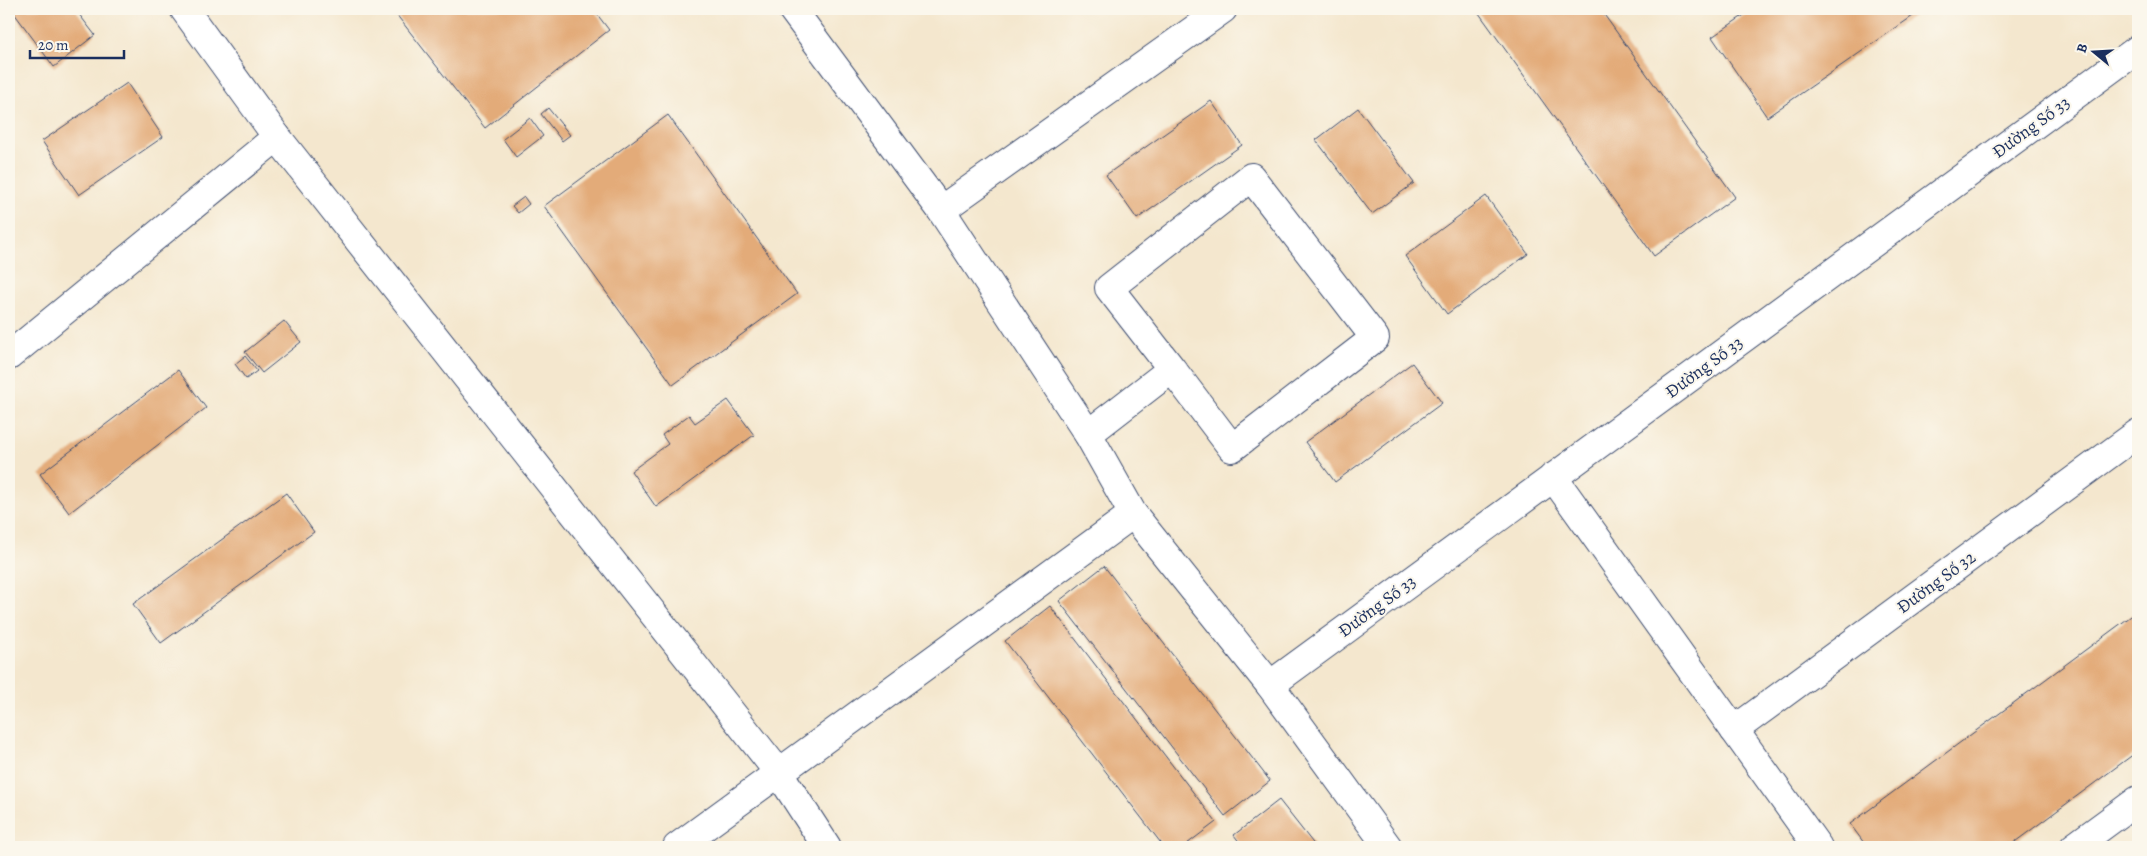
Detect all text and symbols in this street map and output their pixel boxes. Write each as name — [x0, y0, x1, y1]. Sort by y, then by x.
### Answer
scale bar — [30, 28, 124, 60]
north arrow — [2070, 28, 2120, 78]
text: 20 m — [38, 35, 69, 55]
text: B — [2072, 41, 2093, 55]
street label: Đường Số 33 — [1987, 90, 2075, 164]
street label: Đường Số 33 — [1660, 330, 1748, 404]
street label: Đường Số 32 — [1892, 545, 1981, 619]
street label: Đường Số 33 — [1333, 569, 1421, 643]

